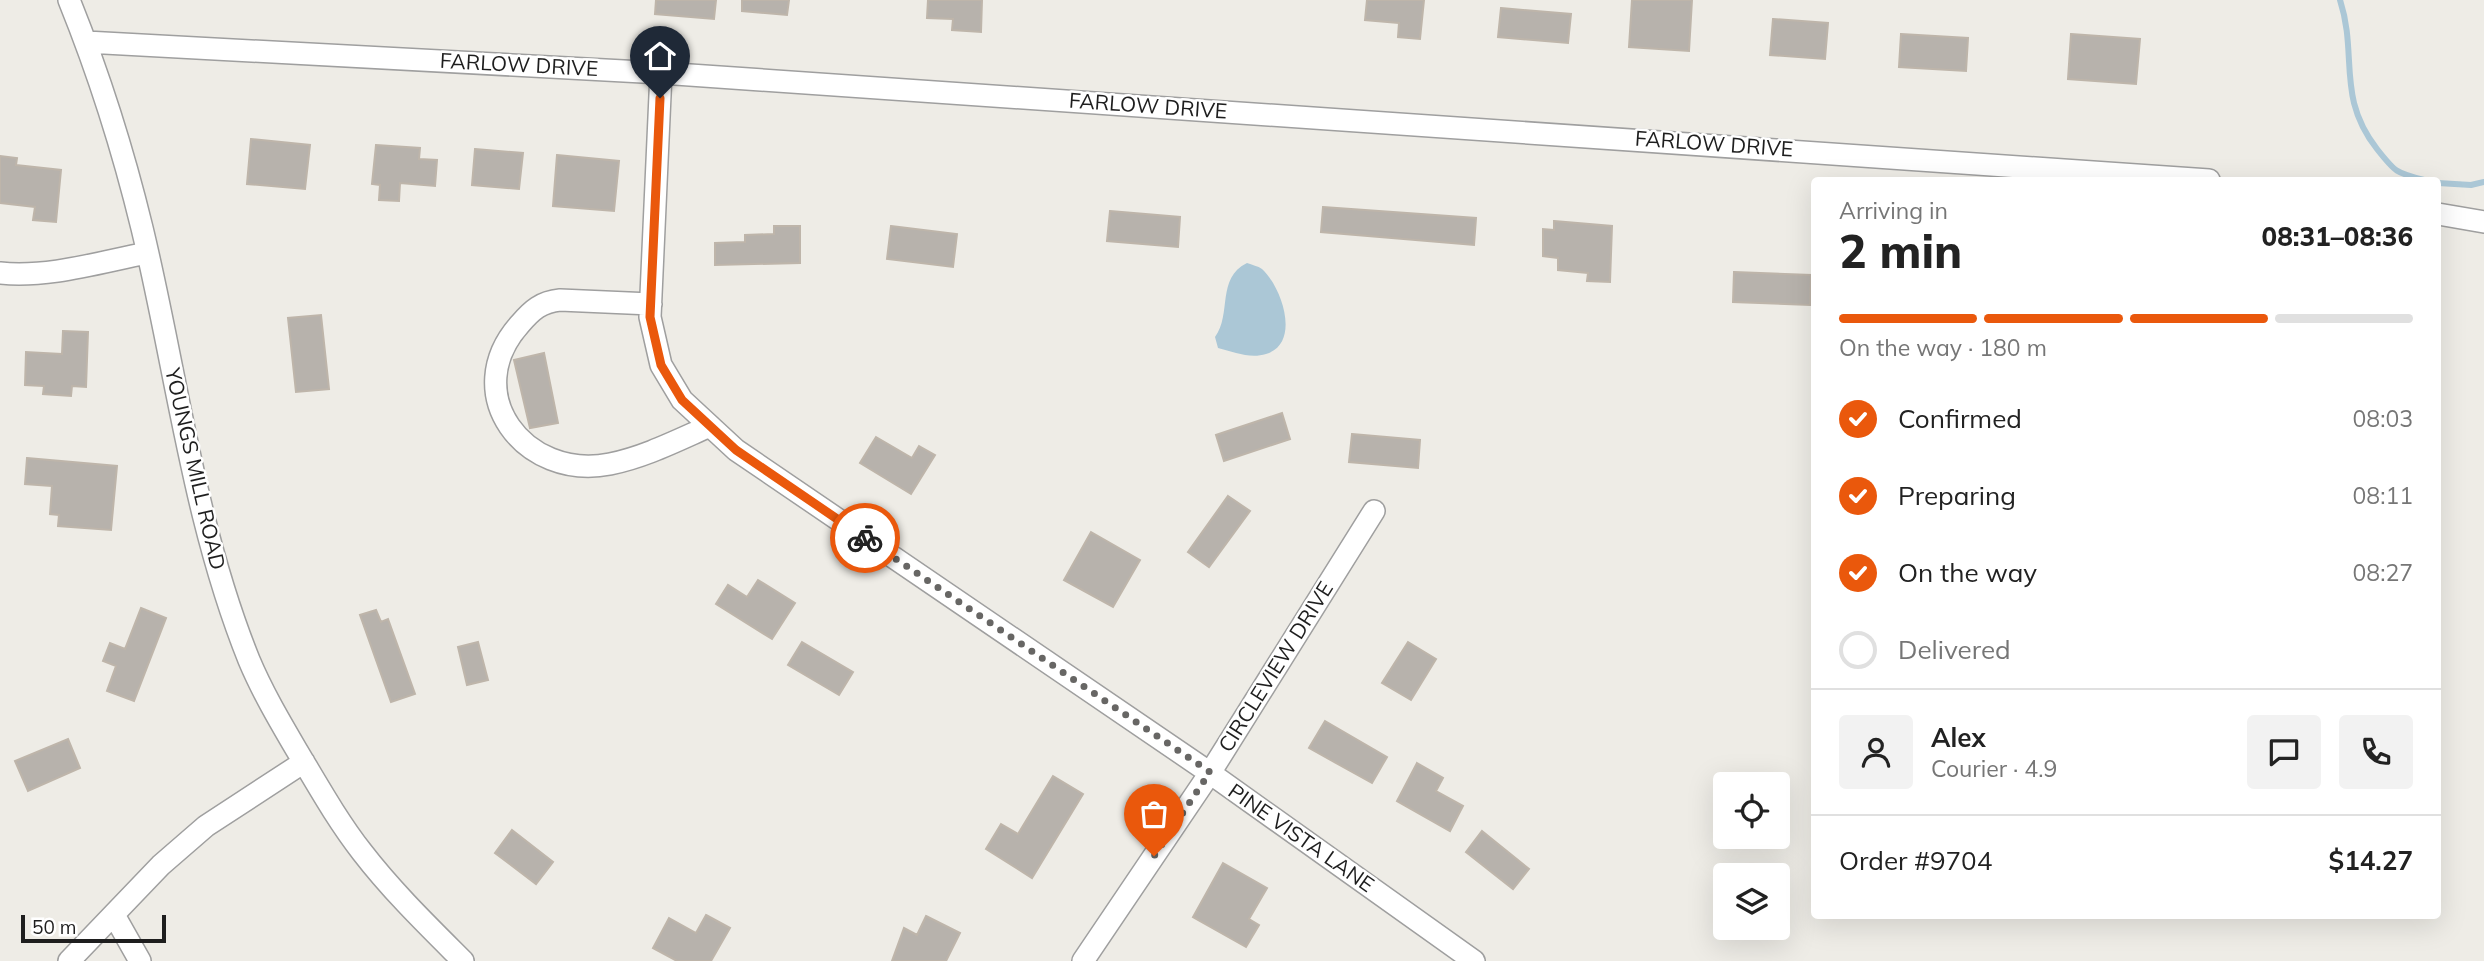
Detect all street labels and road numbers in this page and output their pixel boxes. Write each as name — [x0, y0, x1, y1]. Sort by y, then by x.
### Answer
street label: FARLOW DRIVE — [439, 47, 599, 81]
street label: FARLOW DRIVE — [1068, 87, 1228, 124]
street label: FARLOW DRIVE — [1634, 125, 1794, 162]
street label: YOUNGS MILL ROAD — [160, 364, 232, 572]
street label: CIRCLEVIEW DRIVE — [1212, 576, 1338, 756]
street label: PINE VISTA LANE — [1224, 777, 1379, 897]

